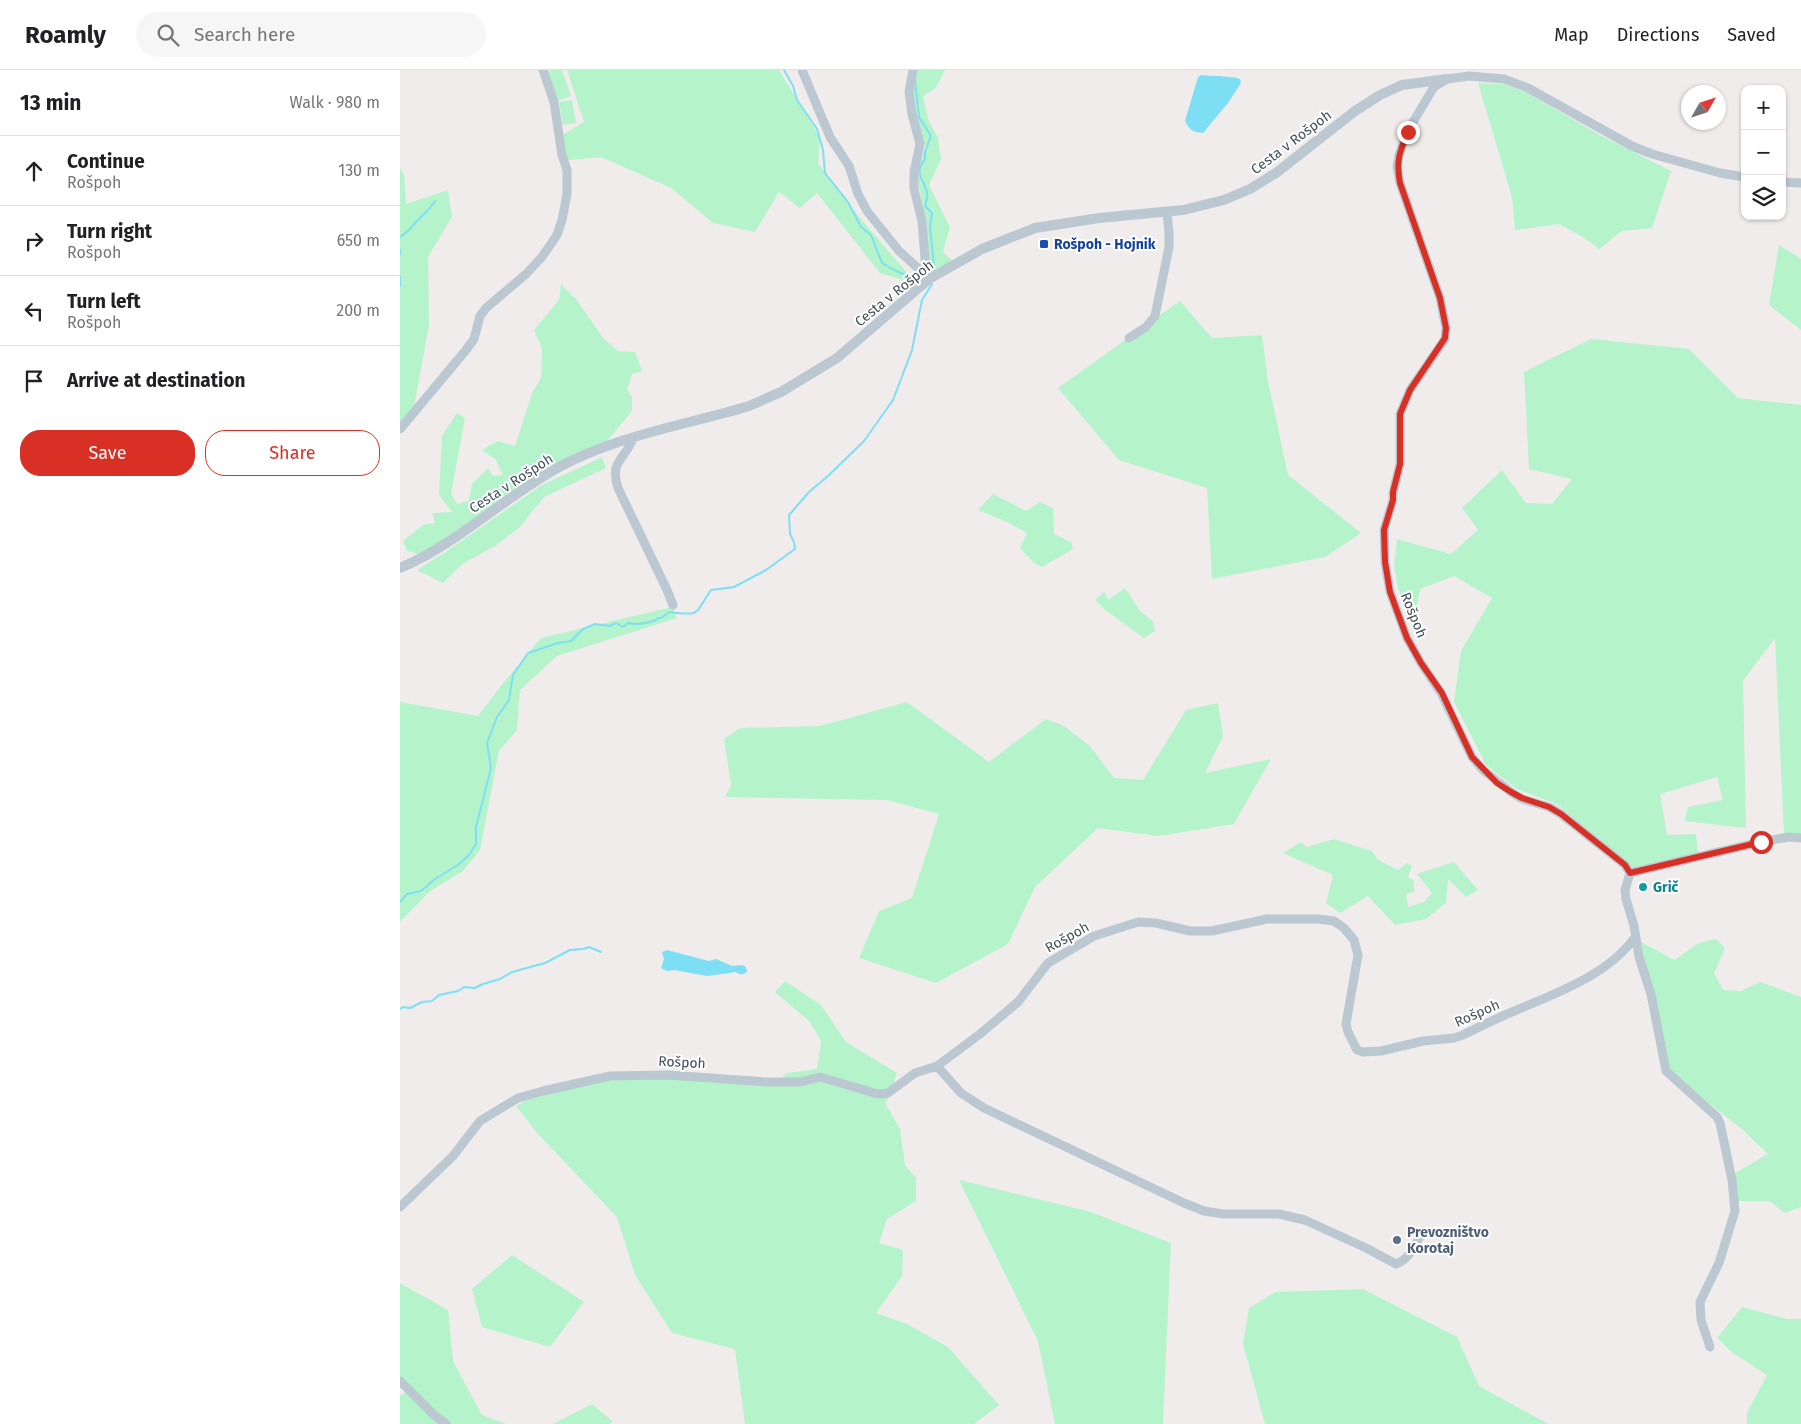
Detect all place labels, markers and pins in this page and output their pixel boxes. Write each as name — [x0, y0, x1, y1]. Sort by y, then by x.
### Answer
place label: Rošpoh - Hojnik — [1054, 236, 1156, 253]
marker: Rošpoh - Hojnik — [1038, 238, 1050, 250]
place label: Grič — [1653, 879, 1679, 896]
marker: Grič — [1637, 881, 1649, 893]
place label: Prevozništvo Korotaj — [1407, 1224, 1489, 1257]
marker: Prevozništvo Korotaj — [1391, 1234, 1403, 1246]

